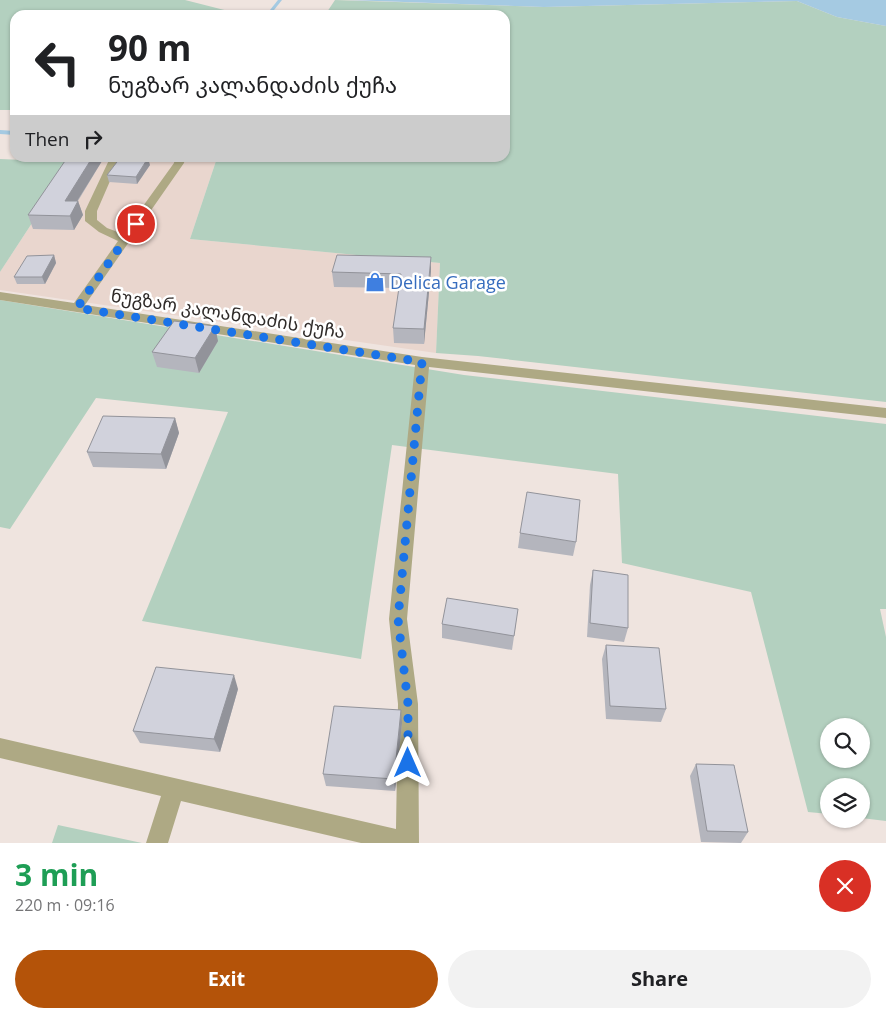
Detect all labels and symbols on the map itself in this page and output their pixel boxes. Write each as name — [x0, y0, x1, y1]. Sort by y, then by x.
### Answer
pin — [115, 203, 157, 245]
place label: Delica Garage — [390, 270, 506, 294]
shop icon: Delica Garage — [364, 271, 386, 293]
street label: ნუგზარ კალანდაძის ქუჩა — [109, 283, 347, 343]
position arrow — [381, 736, 433, 788]

